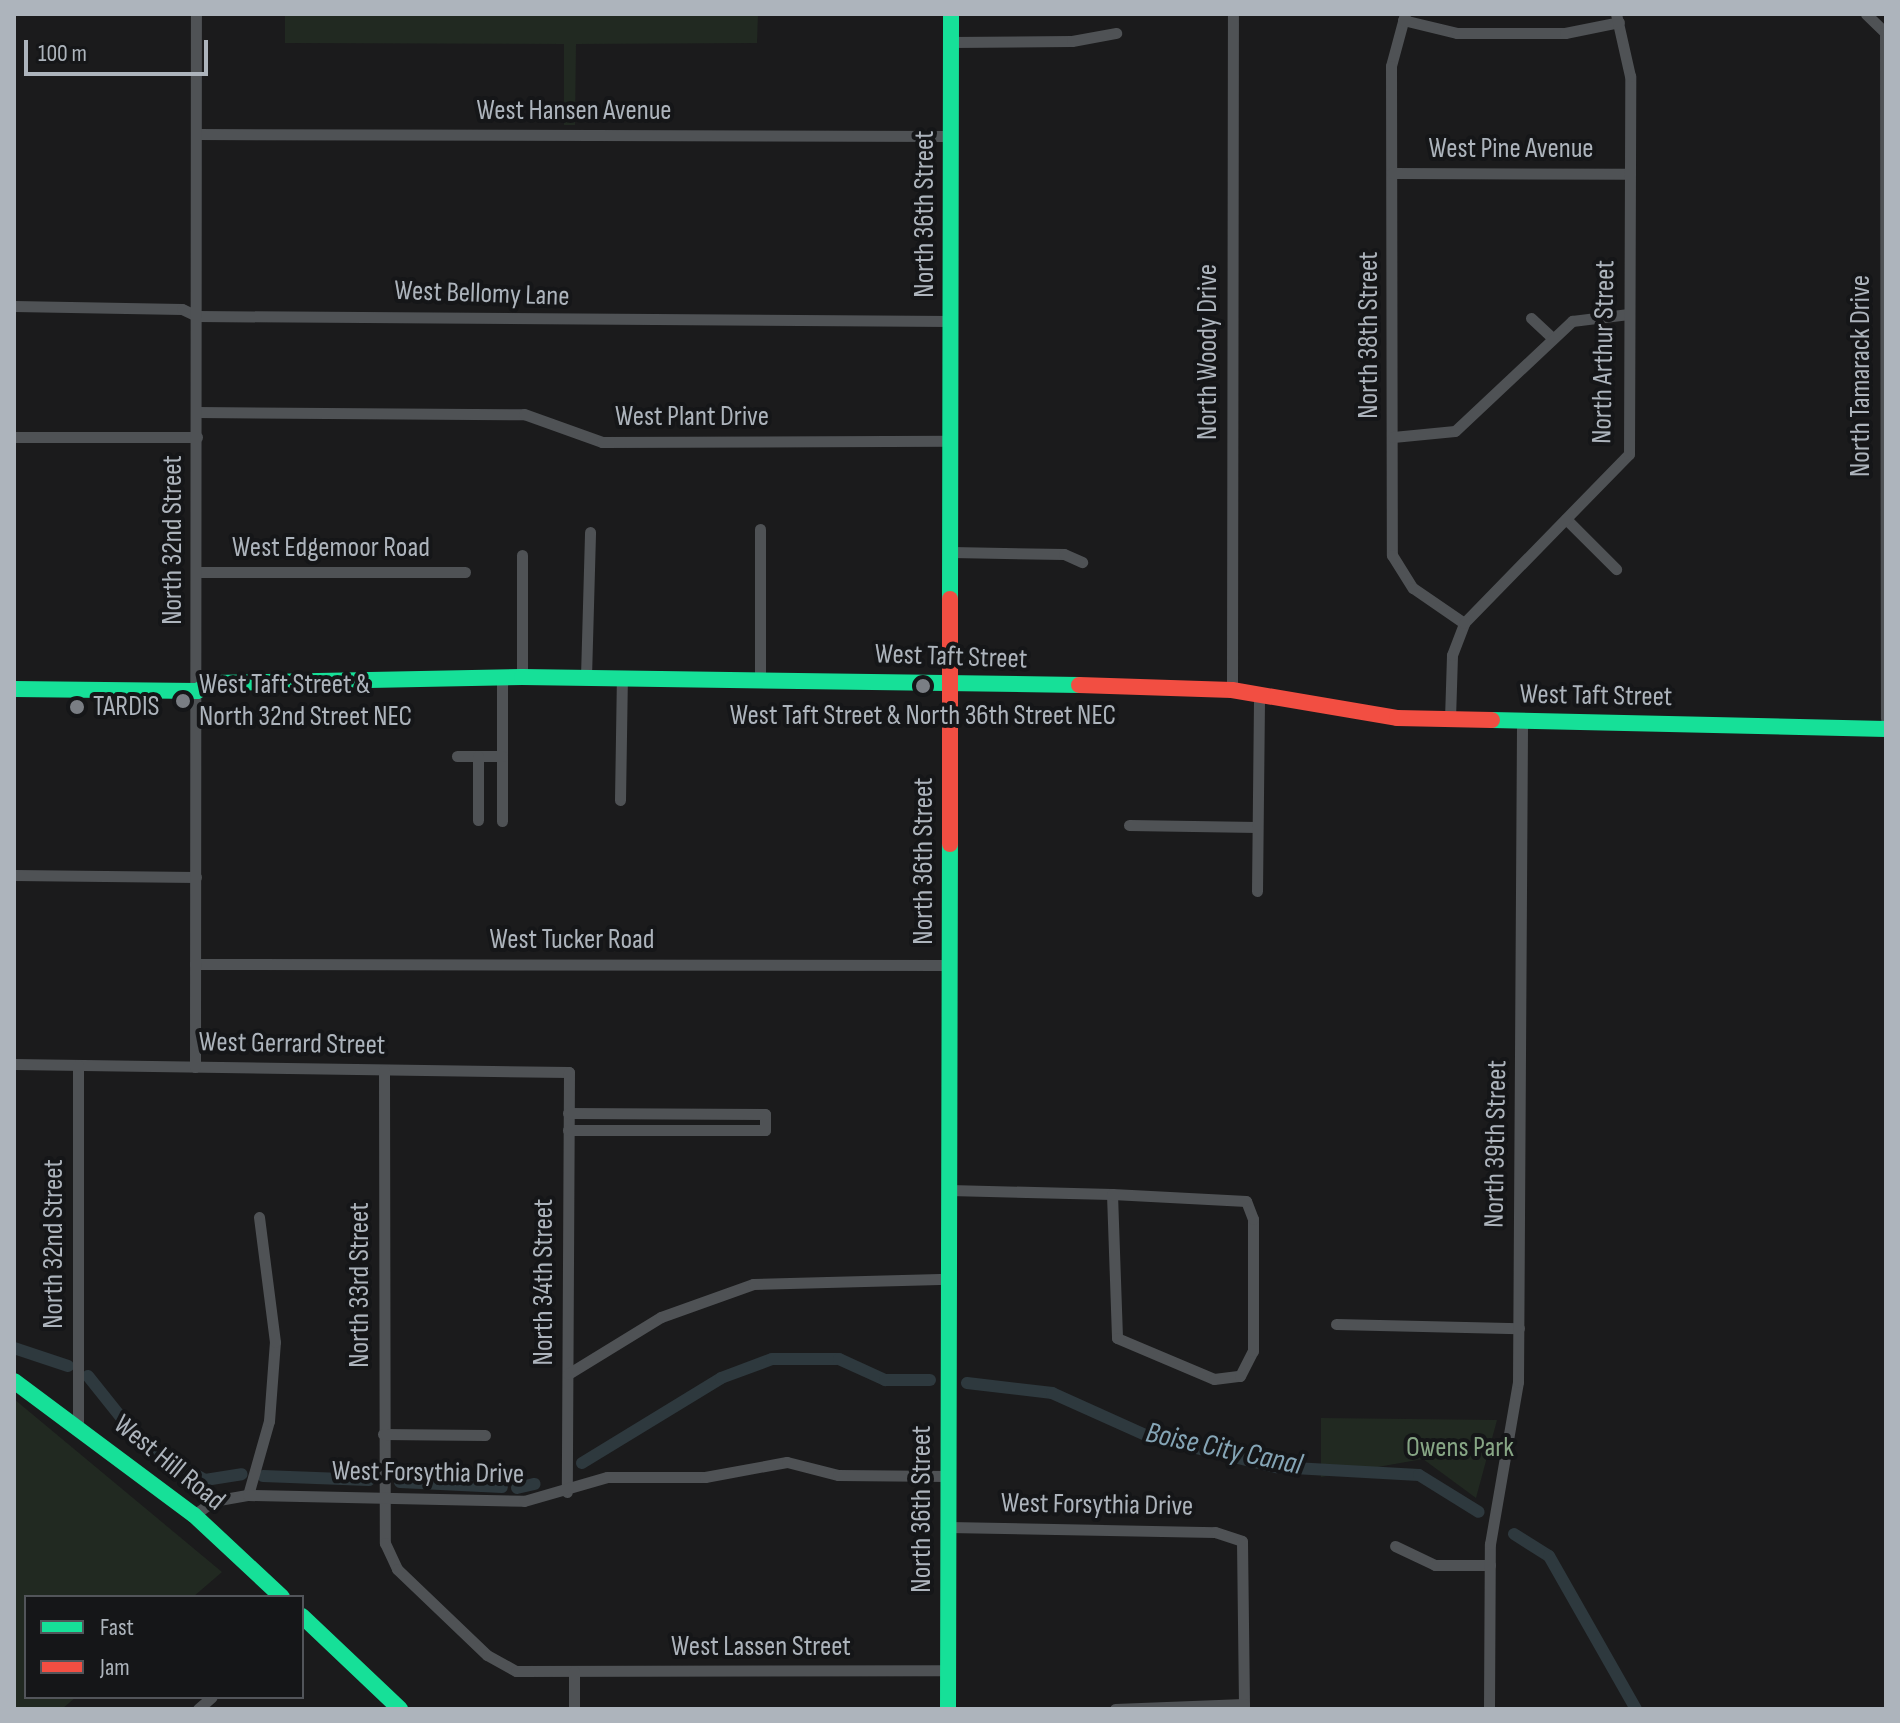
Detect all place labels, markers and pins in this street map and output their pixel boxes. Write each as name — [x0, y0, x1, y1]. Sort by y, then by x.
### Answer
place label: West Taft Street & North 32nd Street NEC — [199, 668, 412, 734]
marker: West Taft Street & North 36th Street NEC — [914, 677, 932, 695]
place label: TARDIS — [93, 690, 160, 724]
marker: West Taft Street & North 32nd Street NEC — [174, 692, 192, 710]
marker: TARDIS — [68, 698, 86, 716]
place label: West Taft Street & North 36th Street NEC — [730, 699, 1116, 733]

